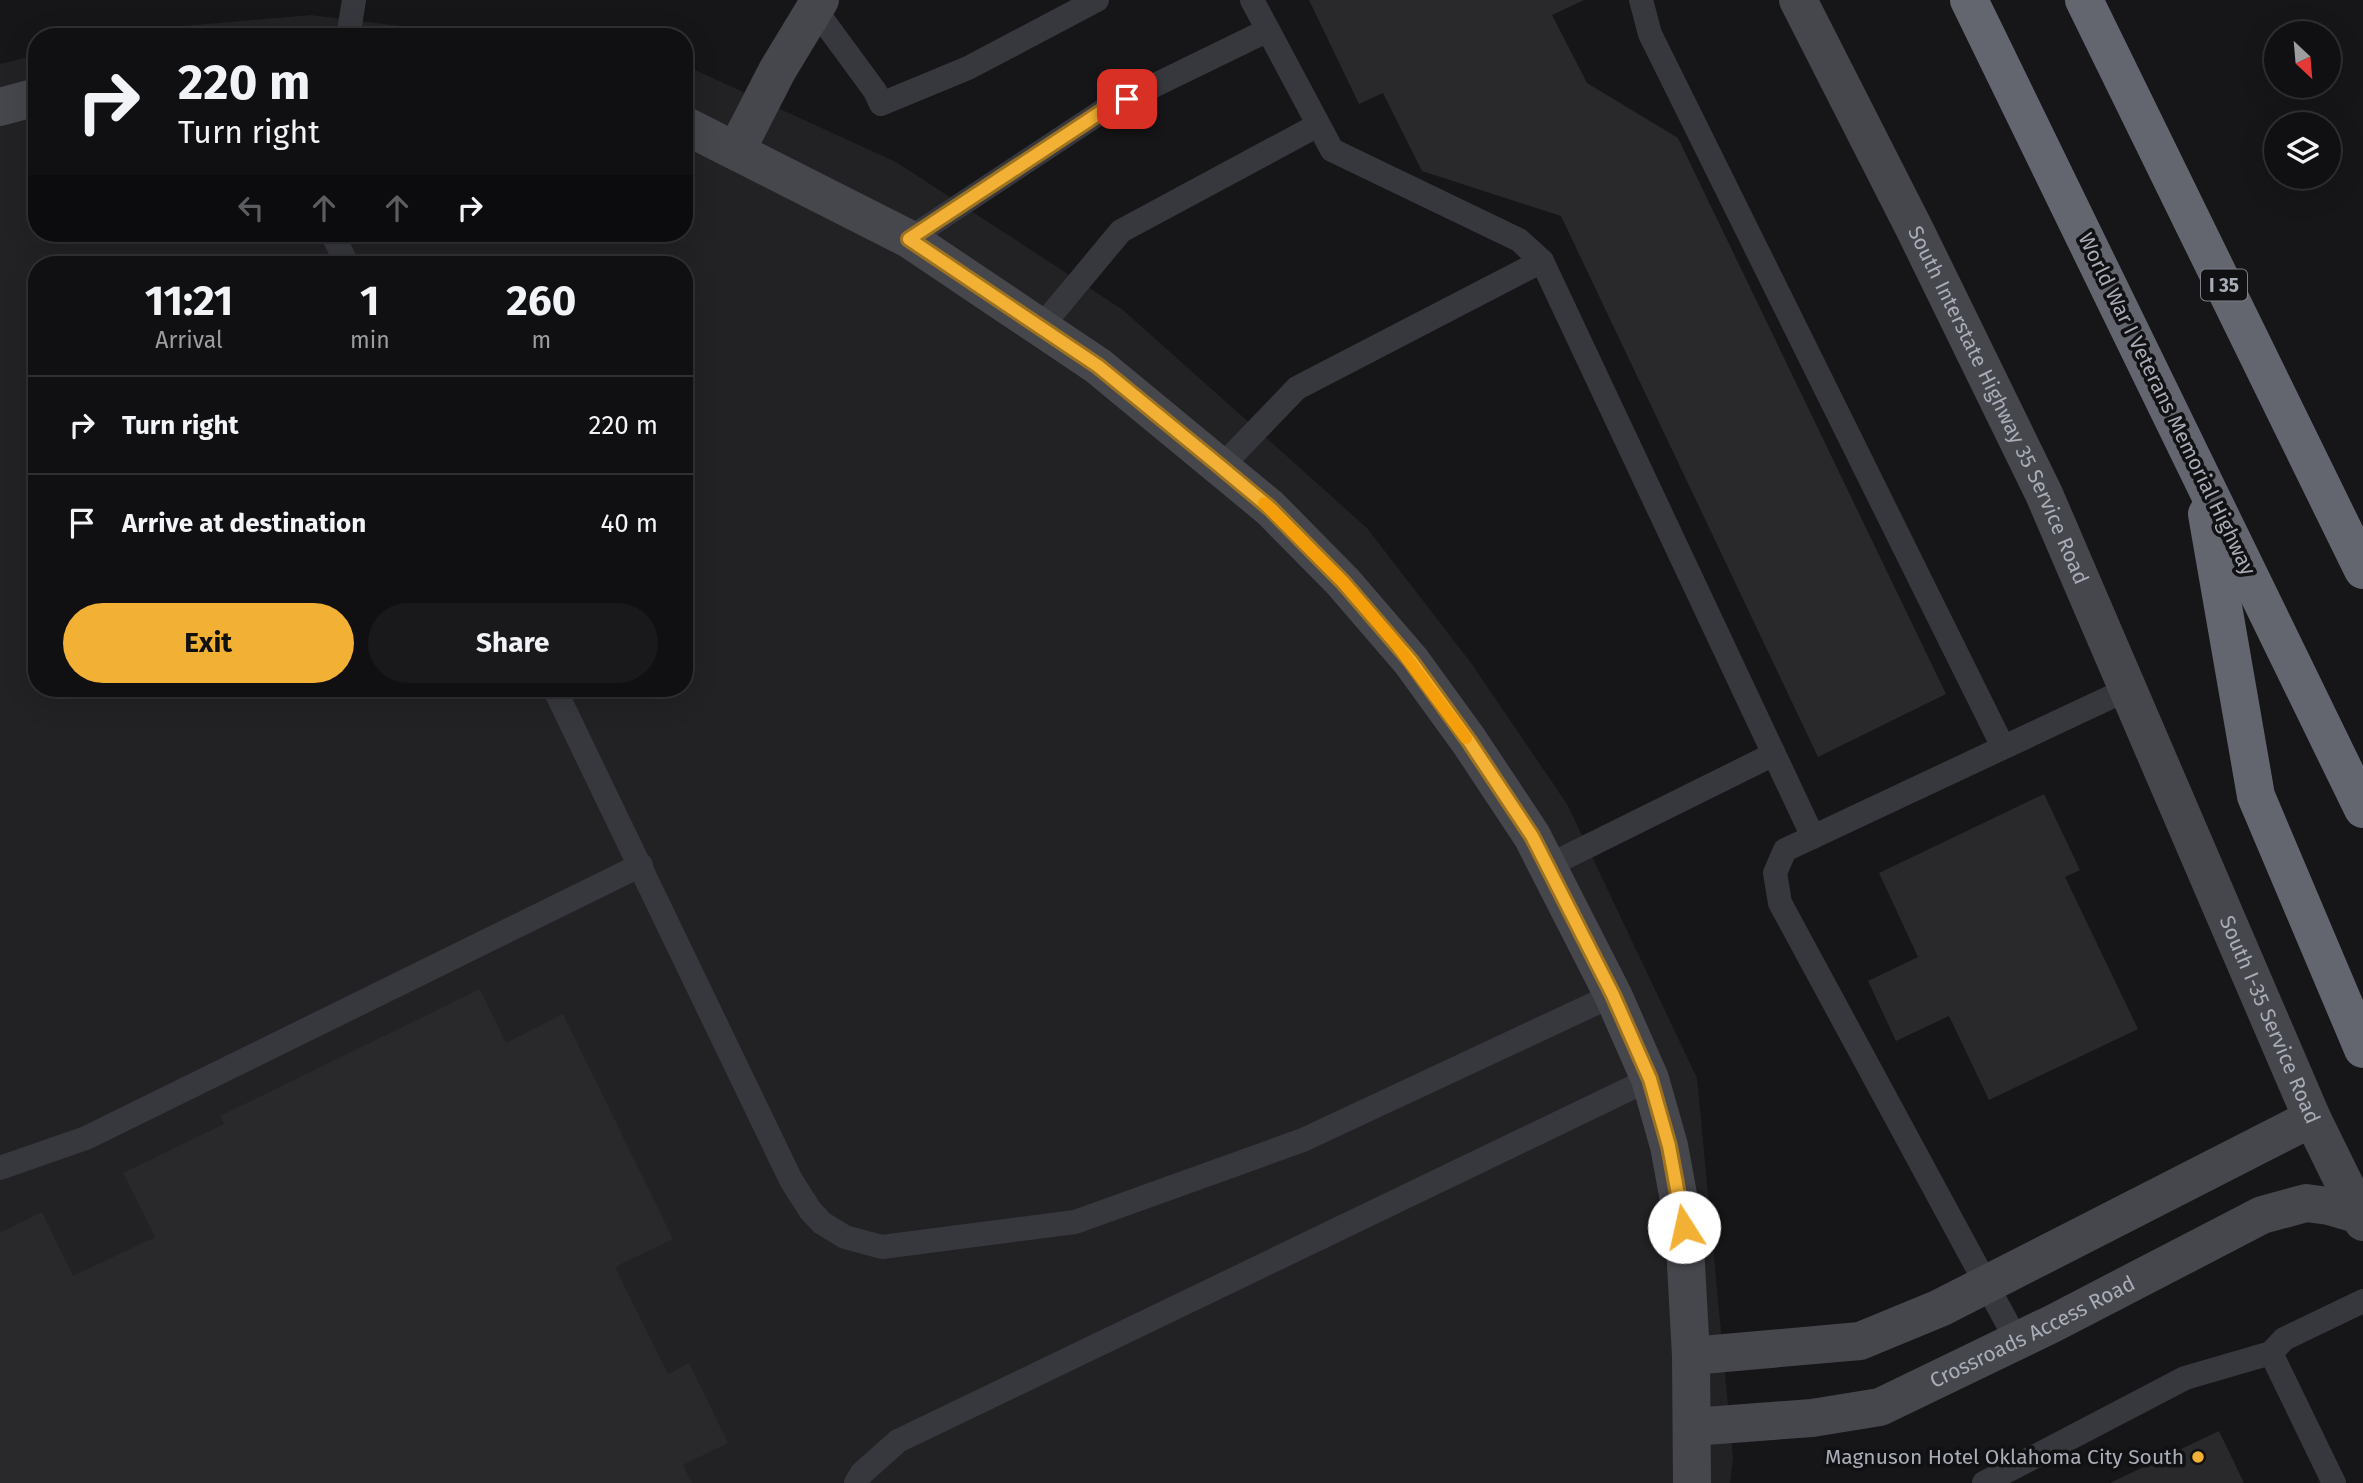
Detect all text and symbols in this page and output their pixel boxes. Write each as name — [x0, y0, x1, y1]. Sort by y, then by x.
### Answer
north arrow — [2264, 21, 2342, 98]
map controls — [2264, 21, 2341, 189]
text: 220 m — [178, 53, 310, 112]
icon: right — [63, 56, 154, 147]
pin — [1097, 69, 1157, 129]
icon: arrive — [1108, 80, 1146, 118]
button: layers — [2264, 112, 2341, 189]
text: Turn right — [178, 113, 320, 151]
icon: left — [232, 189, 270, 227]
icon: ahead — [305, 189, 343, 227]
icon: ahead — [378, 189, 416, 227]
icon: right — [451, 189, 489, 227]
street label: South Interstate Highway 35 Service Road — [1902, 222, 2094, 588]
street label: World War I Veterans Memorial Highway — [2073, 229, 2262, 580]
road number: I 35 — [2201, 270, 2247, 300]
text: 11:21 — [145, 276, 233, 326]
text: 1 — [360, 276, 380, 326]
text: 260 — [506, 276, 576, 326]
text: Arrival — [155, 326, 223, 354]
text: min — [350, 326, 390, 354]
text: m — [531, 326, 551, 354]
icon: right — [63, 406, 101, 444]
text: Turn right — [122, 410, 239, 441]
text: 220 m — [589, 410, 658, 441]
icon: arrive — [63, 504, 101, 542]
text: Arrive at destination — [122, 508, 366, 539]
text: 40 m — [600, 508, 658, 539]
button: Exit — [63, 603, 354, 683]
button: Share — [368, 603, 658, 683]
street label: South I-35 Service Road — [2214, 912, 2326, 1128]
position arrow — [1647, 1190, 1721, 1264]
street label: Crossroads Access Road — [1926, 1270, 2139, 1394]
place label: Magnuson Hotel Oklahoma City South — [1825, 1444, 2184, 1470]
marker: Magnuson Hotel Oklahoma City South — [2190, 1449, 2206, 1465]

